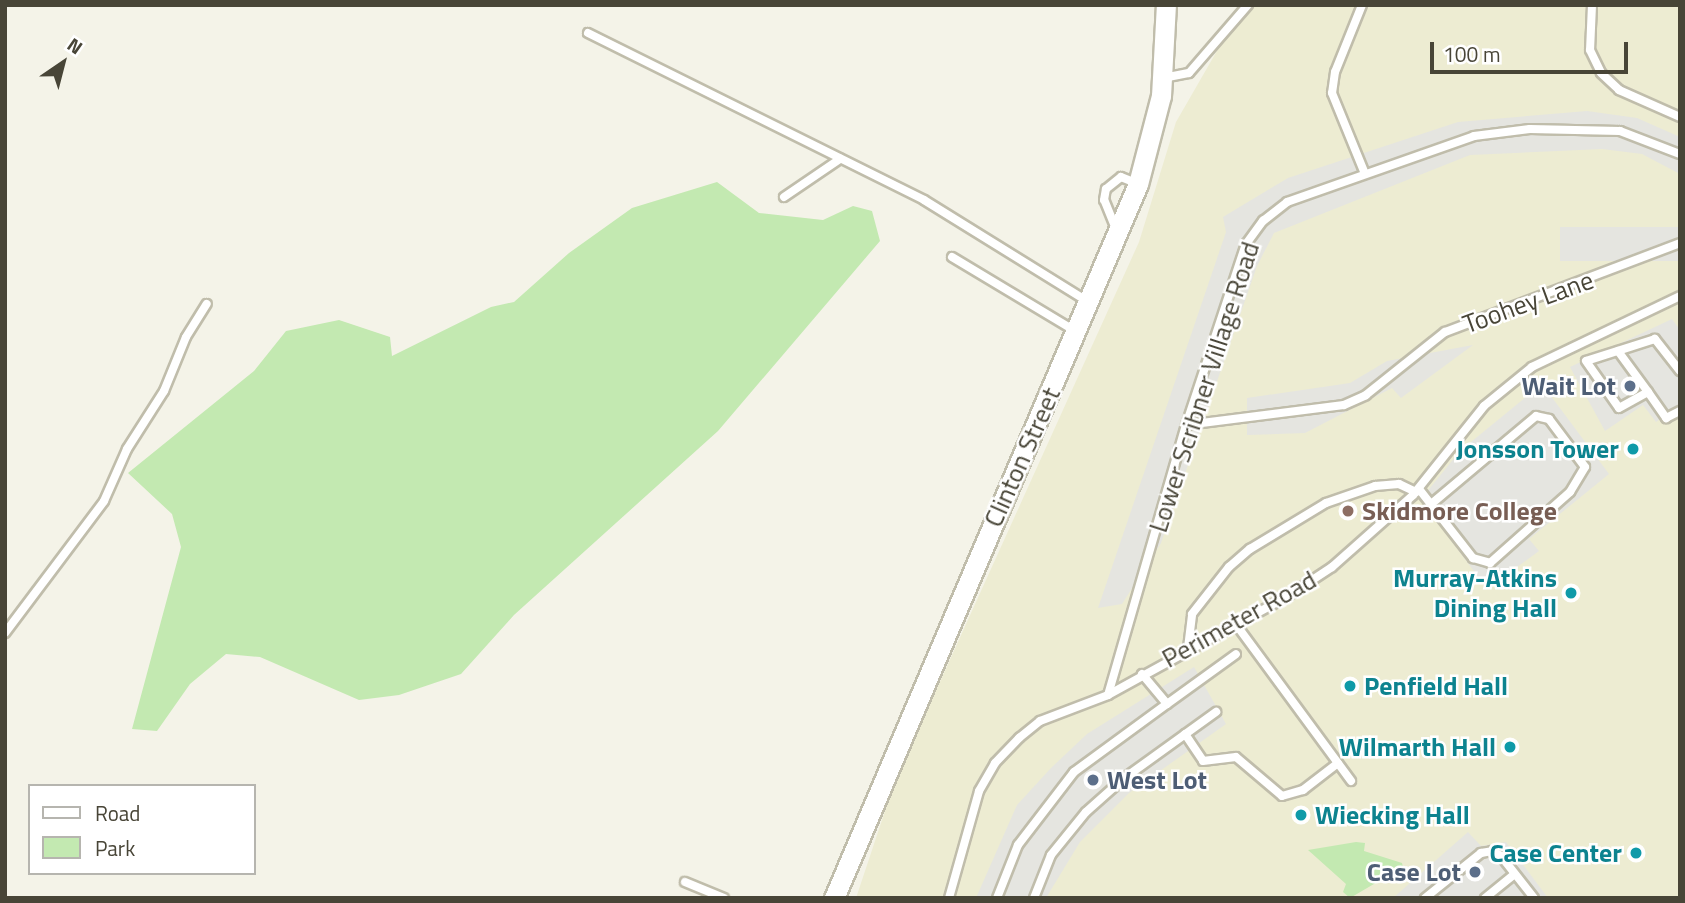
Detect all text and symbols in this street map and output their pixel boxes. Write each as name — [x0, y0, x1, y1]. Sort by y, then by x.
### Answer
north arrow — [28, 28, 98, 98]
scale bar — [1433, 28, 1631, 72]
text: N — [62, 30, 89, 61]
text: 100 m — [1443, 38, 1500, 70]
street label: Lower Scribner Village Road — [1142, 238, 1266, 536]
street label: Toohey Lane — [1459, 264, 1597, 340]
place label: Wait Lot — [1521, 370, 1616, 402]
marker: Wait Lot — [1622, 378, 1638, 394]
street label: Clinton Street — [977, 382, 1067, 532]
place label: Jonsson Tower — [1456, 433, 1619, 465]
marker: Jonsson Tower — [1625, 441, 1641, 457]
place label: Skidmore College — [1362, 495, 1557, 527]
marker: Skidmore College — [1340, 503, 1356, 519]
place label: Murray-Atkins Dining Hall — [1393, 562, 1557, 624]
street label: Perimeter Road — [1157, 564, 1321, 674]
marker: Murray-Atkins Dining Hall — [1563, 585, 1579, 601]
place label: Penfield Hall — [1364, 670, 1508, 702]
marker: Penfield Hall — [1342, 678, 1358, 694]
place label: Wilmarth Hall — [1339, 731, 1496, 763]
marker: Wilmarth Hall — [1502, 739, 1518, 755]
place label: West Lot — [1107, 764, 1207, 796]
marker: West Lot — [1085, 772, 1101, 788]
legend — [28, 784, 256, 875]
text: Road — [95, 797, 140, 829]
place label: Wiecking Hall — [1315, 799, 1470, 831]
marker: Wiecking Hall — [1293, 807, 1309, 823]
text: Park — [95, 832, 135, 864]
place label: Case Center — [1489, 837, 1622, 869]
marker: Case Center — [1628, 845, 1644, 861]
place label: Case Lot — [1367, 856, 1461, 888]
marker: Case Lot — [1467, 864, 1483, 880]

